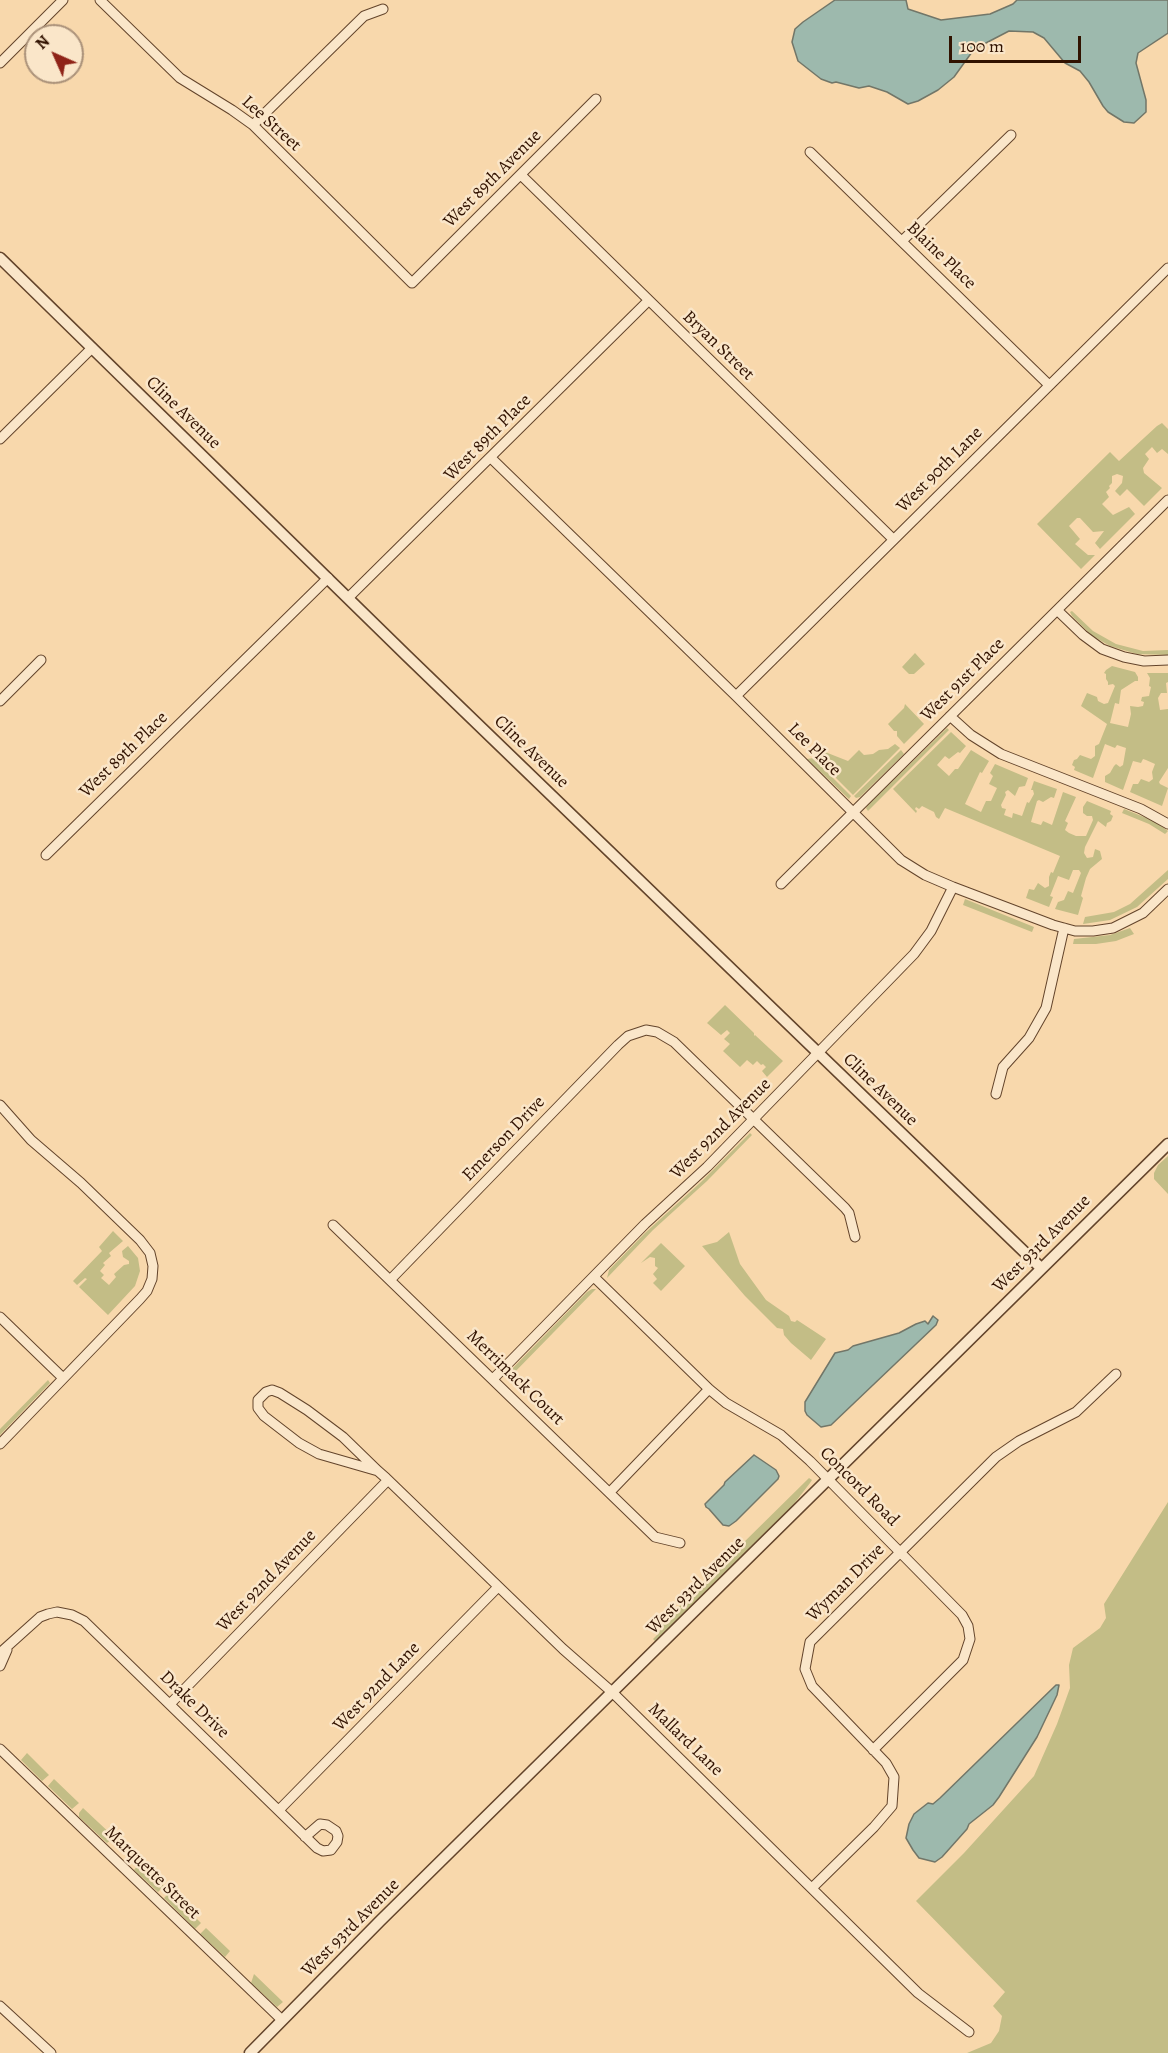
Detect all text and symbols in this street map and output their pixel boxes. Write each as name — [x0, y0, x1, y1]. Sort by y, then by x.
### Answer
north arrow — [24, 24, 84, 84]
scale bar — [952, 24, 1084, 62]
text: N — [31, 31, 55, 55]
text: 100 m — [960, 34, 1004, 58]
street label: Lee Street — [237, 92, 305, 156]
street label: West 89th Avenue — [439, 125, 547, 233]
street label: Blaine Place — [902, 218, 980, 294]
street label: Bryan Street — [678, 306, 758, 386]
street label: Cline Avenue — [141, 372, 225, 454]
street label: West 89th Place — [440, 390, 536, 486]
street label: West 90th Lane — [893, 423, 987, 517]
street label: West 91st Place — [917, 634, 1009, 726]
street label: West 89th Place — [75, 708, 173, 802]
street label: Cline Avenue — [489, 711, 573, 793]
street label: Lee Place — [783, 719, 845, 781]
street label: Cline Avenue — [838, 1049, 922, 1131]
street label: West 92nd Avenue — [666, 1074, 776, 1184]
street label: Emerson Drive — [458, 1092, 550, 1186]
street label: West 93rd Avenue — [989, 1191, 1095, 1297]
street label: Merrimack Court — [462, 1326, 568, 1430]
street label: Concord Road — [815, 1443, 903, 1531]
street label: West 92nd Avenue — [213, 1525, 321, 1637]
street label: West 93rd Avenue — [643, 1533, 749, 1639]
street label: Wyman Drive — [802, 1539, 890, 1627]
street label: West 92nd Lane — [329, 1638, 425, 1736]
street label: Drake Drive — [155, 1667, 233, 1743]
street label: Mallard Lane — [643, 1699, 727, 1781]
street label: Marquette Street — [100, 1822, 204, 1924]
street label: West 93rd Avenue — [298, 1875, 404, 1981]

